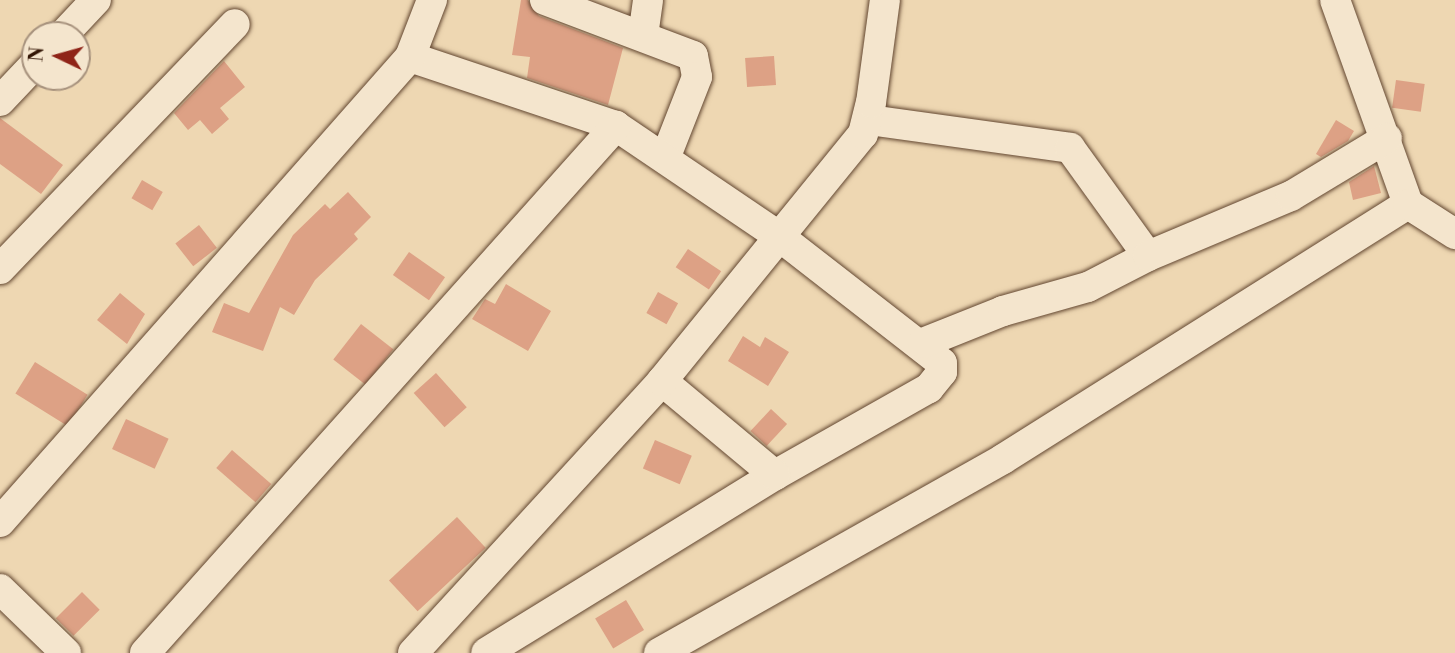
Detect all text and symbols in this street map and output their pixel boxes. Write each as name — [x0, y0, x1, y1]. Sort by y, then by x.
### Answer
north arrow — [21, 21, 91, 91]
text: N — [24, 46, 50, 63]

